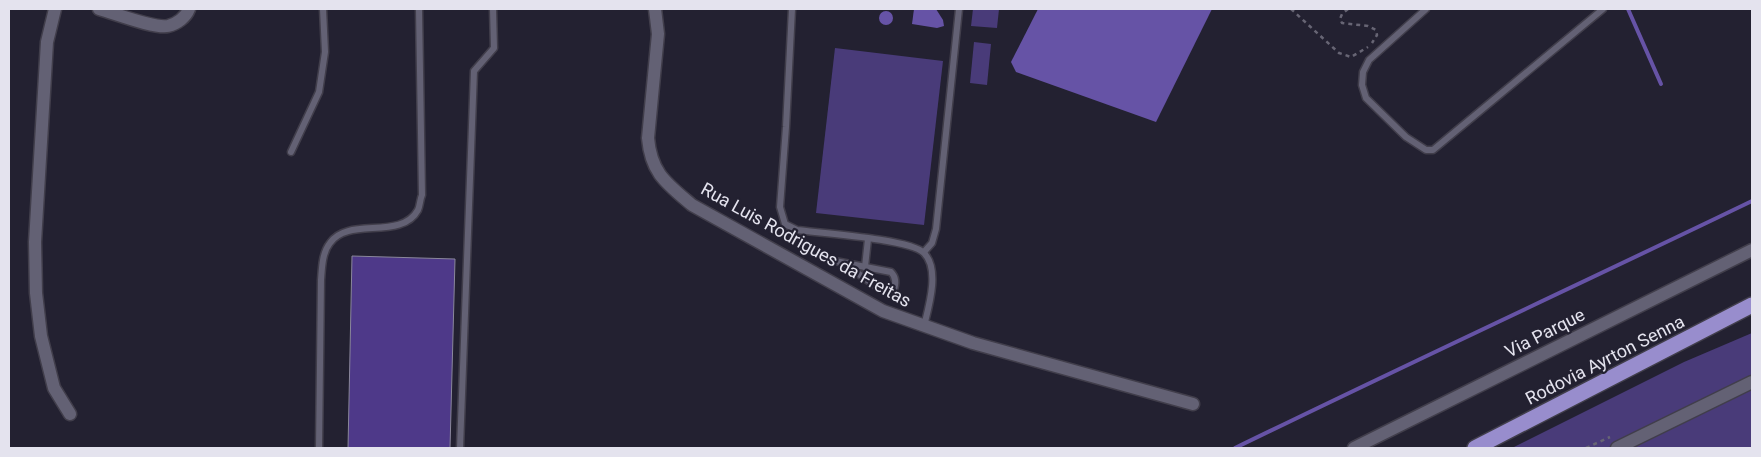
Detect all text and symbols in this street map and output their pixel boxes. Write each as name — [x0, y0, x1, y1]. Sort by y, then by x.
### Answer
street label: Rua Luis Rodrigues da Freitas — [698, 178, 915, 311]
street label: Via Parque — [1501, 303, 1588, 362]
street label: Rodovia Ayrton Senna — [1522, 310, 1688, 409]

